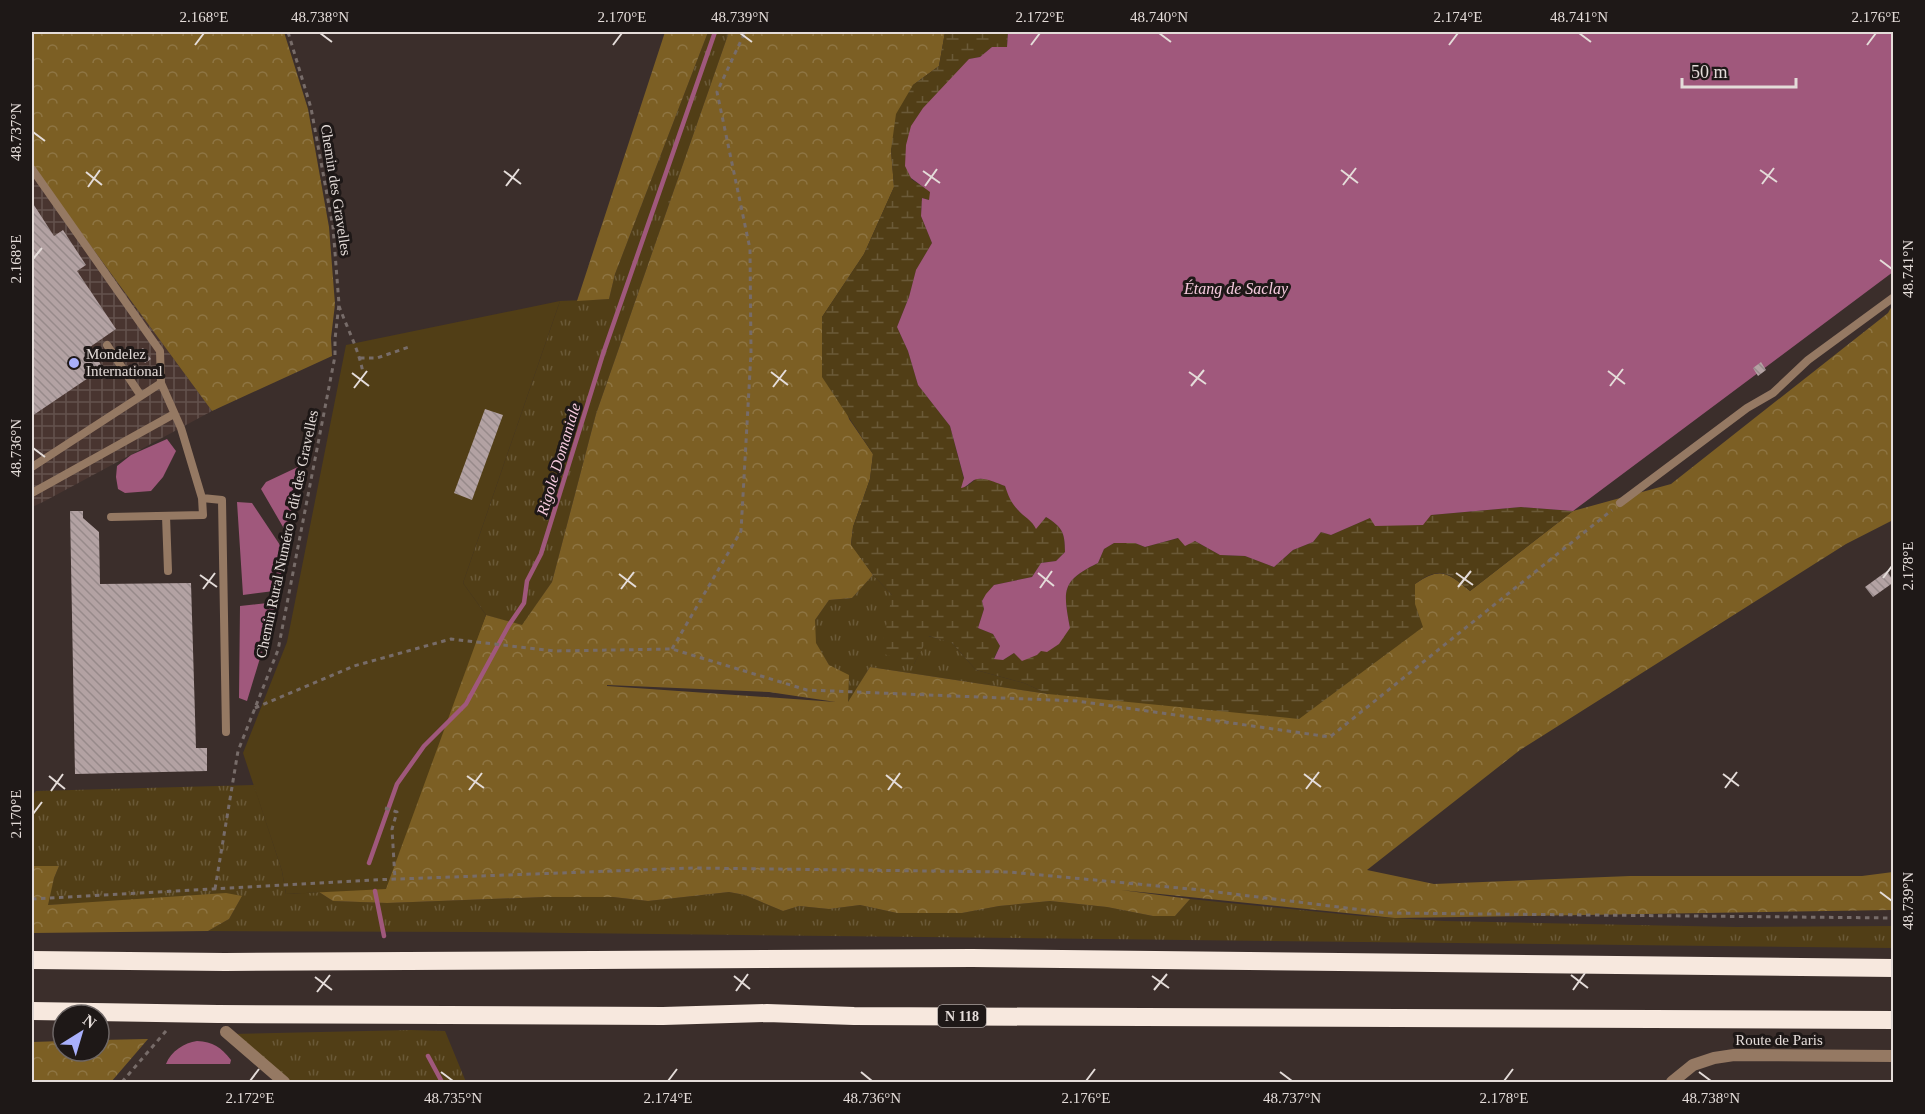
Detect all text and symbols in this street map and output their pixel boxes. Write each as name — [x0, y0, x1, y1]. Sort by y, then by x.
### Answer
text: 2.168°E — [180, 9, 228, 25]
text: 48.738°N — [291, 9, 349, 25]
text: 2.170°E — [598, 9, 646, 25]
text: 48.739°N — [711, 9, 769, 25]
text: 2.172°E — [1016, 9, 1064, 25]
text: 48.740°N — [1130, 9, 1188, 25]
text: 2.174°E — [1434, 9, 1482, 25]
text: 48.741°N — [1550, 9, 1608, 25]
text: 2.176°E — [1852, 9, 1900, 25]
scale bar — [1682, 51, 1796, 89]
text: 50 m — [1691, 62, 1728, 82]
text: 48.737°N — [8, 103, 24, 161]
street label: Chemin des Gravelles — [318, 123, 354, 257]
text: 2.168°E — [8, 235, 24, 283]
text: 48.741°N — [1900, 240, 1916, 298]
water label: Étang de Saclay — [1183, 279, 1289, 298]
place label: Mondelez International — [86, 346, 163, 379]
marker: Mondelez International — [67, 356, 81, 370]
water label: Rigole Domaniale — [533, 401, 585, 519]
street label: Chemin Rural Numéro 5 dit des Gravelles — [253, 408, 321, 660]
text: 48.736°N — [8, 419, 24, 477]
text: 2.178°E — [1900, 542, 1916, 590]
text: 2.170°E — [8, 790, 24, 838]
text: 48.739°N — [1900, 872, 1916, 930]
north arrow — [51, 1003, 111, 1063]
road number: N 118 — [938, 1005, 986, 1027]
text: N — [80, 1011, 100, 1032]
street label: Route de Paris — [1735, 1032, 1823, 1048]
text: 2.172°E — [226, 1090, 274, 1106]
text: 48.735°N — [424, 1090, 482, 1106]
text: 2.174°E — [644, 1090, 692, 1106]
text: 48.736°N — [843, 1090, 901, 1106]
text: 2.176°E — [1062, 1090, 1110, 1106]
text: 48.737°N — [1263, 1090, 1321, 1106]
text: 2.178°E — [1480, 1090, 1528, 1106]
text: 48.738°N — [1682, 1090, 1740, 1106]

